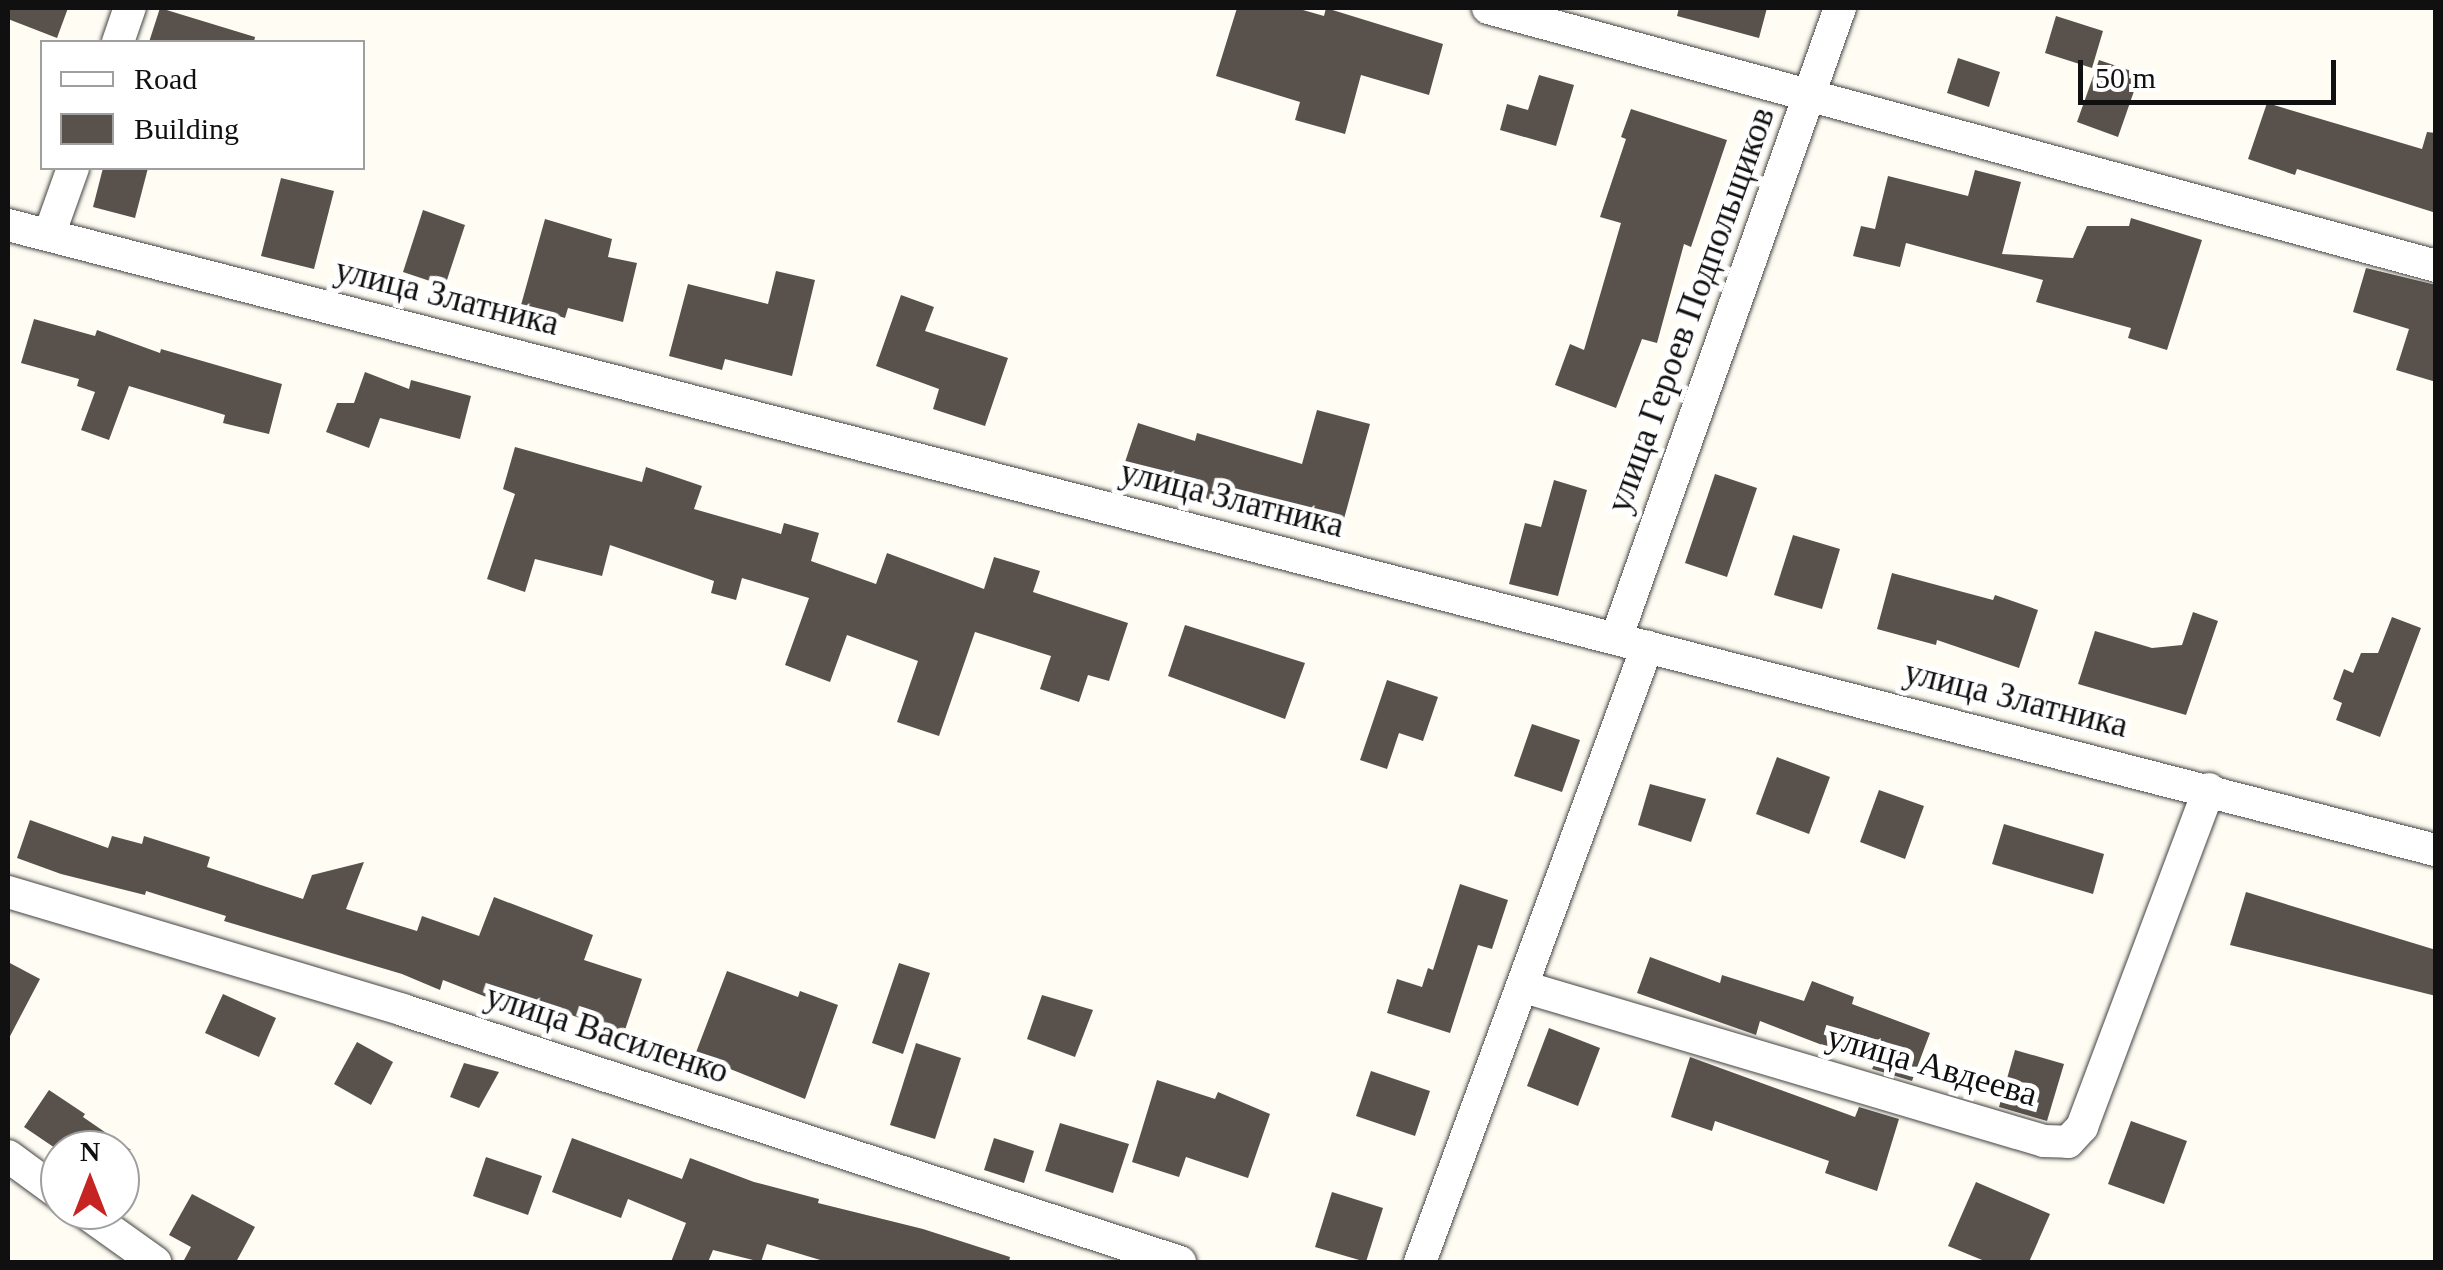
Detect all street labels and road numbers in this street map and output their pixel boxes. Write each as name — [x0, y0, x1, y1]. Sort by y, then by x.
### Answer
street label: улица Героев Подпольщиков — [1598, 102, 1784, 518]
street label: улица Златника — [331, 249, 563, 345]
street label: улица Златника — [1116, 451, 1348, 547]
street label: улица Златника — [1900, 651, 2132, 747]
street label: улица Василенко — [480, 975, 734, 1093]
street label: улица Авдеева — [1822, 1016, 2042, 1116]

